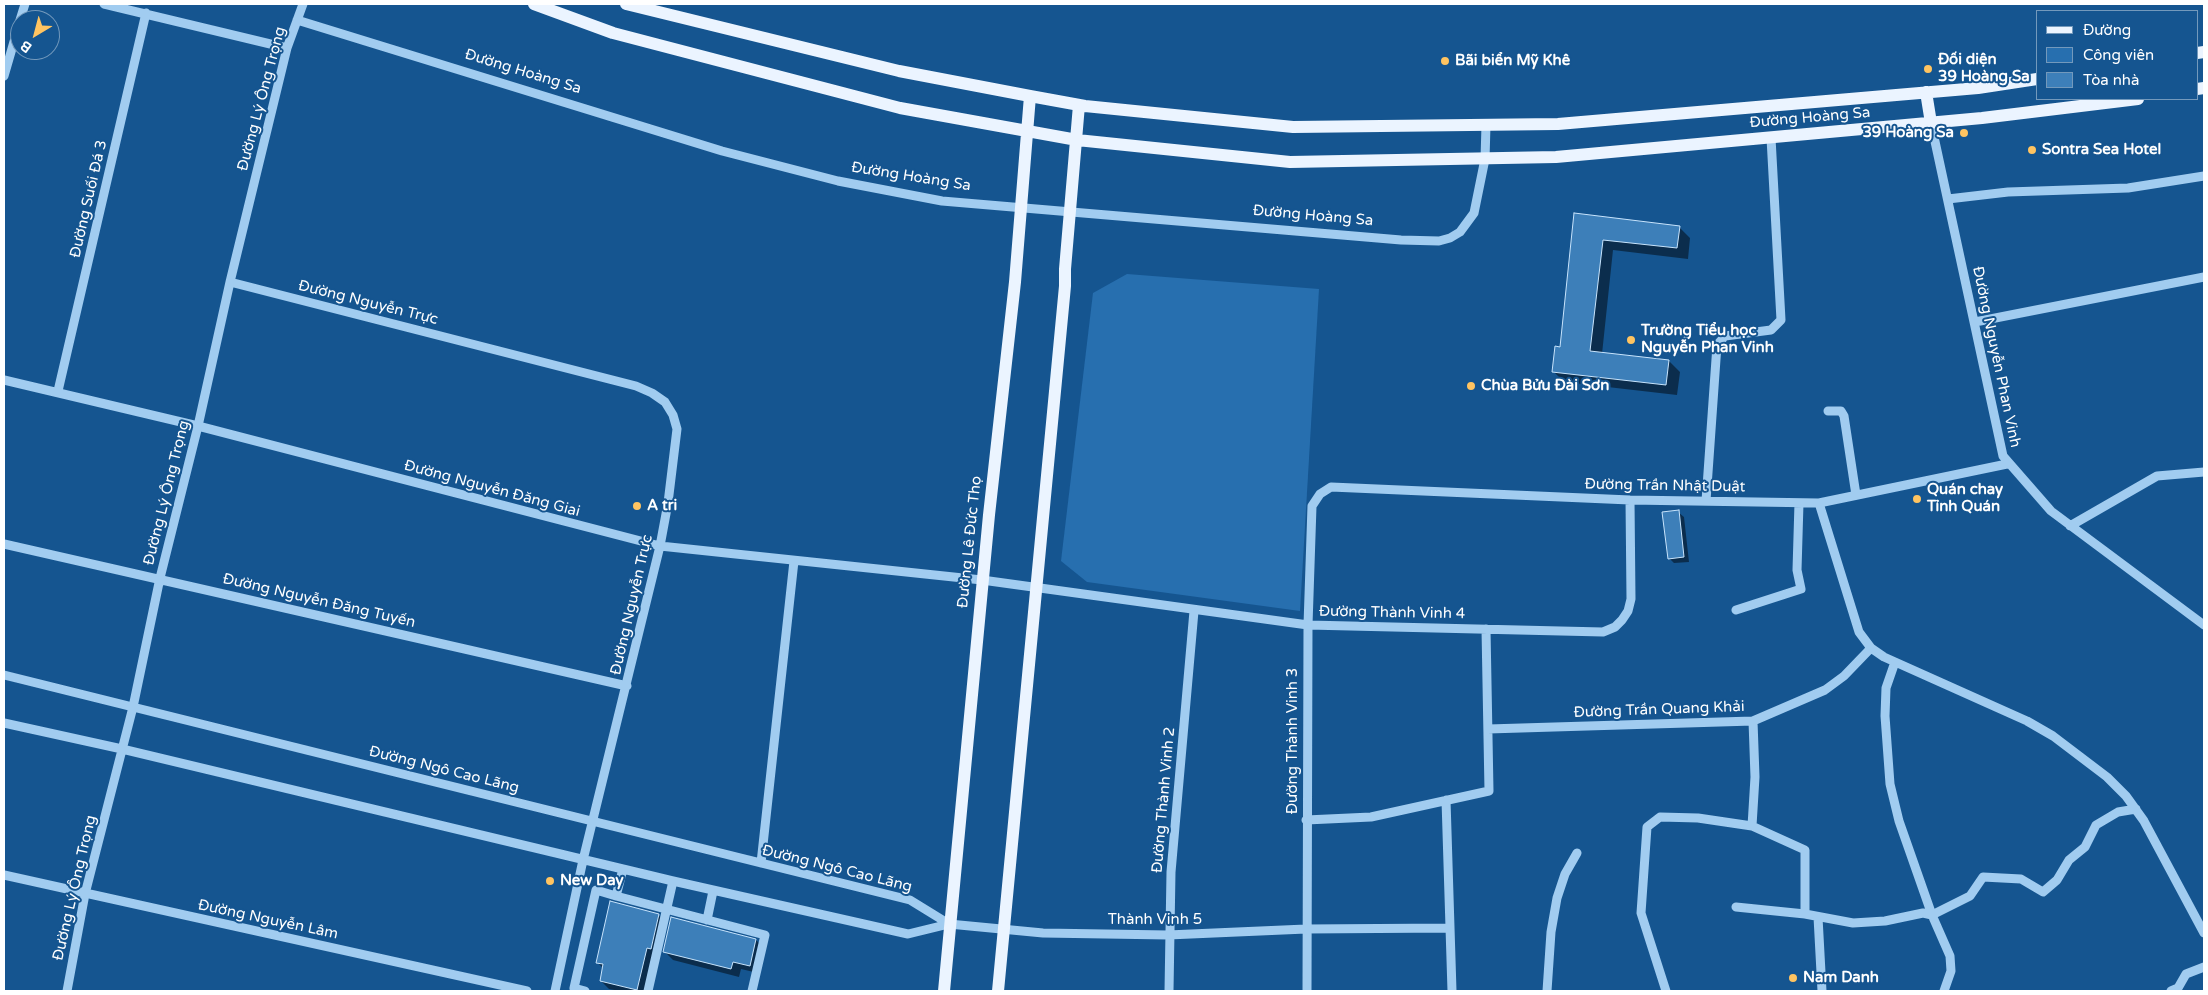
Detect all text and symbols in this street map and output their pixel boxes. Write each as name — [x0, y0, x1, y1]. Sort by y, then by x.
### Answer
north arrow — [10, 10, 60, 60]
legend — [2036, 10, 2198, 100]
text: Đường — [2083, 21, 2131, 39]
street label: Đường Lý Ông Trọng — [234, 25, 290, 173]
text: B — [17, 37, 35, 56]
street label: Đường Hoàng Sa — [463, 46, 583, 98]
text: Công viên — [2083, 46, 2154, 64]
place label: Đối diện 39 Hoàng Sa — [1938, 51, 2030, 86]
place label: Bãi biển Mỹ Khê — [1455, 52, 1570, 70]
marker: Bãi biển Mỹ Khê — [1439, 55, 1451, 67]
marker: Đối diện 39 Hoàng Sa — [1922, 63, 1934, 75]
text: Tòa nhà — [2083, 71, 2139, 89]
street label: Đường Hoàng Sa — [1749, 104, 1871, 132]
place label: 39 Hoàng Sa — [1862, 124, 1954, 142]
marker: 39 Hoàng Sa — [1958, 127, 1970, 139]
street label: Đường Suối Đá 3 — [67, 138, 111, 260]
place label: Sontra Sea Hotel — [2042, 141, 2161, 159]
marker: Sontra Sea Hotel — [2026, 144, 2038, 156]
street label: Đường Hoàng Sa — [850, 159, 972, 195]
street label: Đường Hoàng Sa — [1252, 202, 1374, 230]
street label: Đường Nguyễn Phan Vinh — [1968, 265, 2024, 449]
street label: Đường Nguyễn Trực — [296, 277, 440, 329]
place label: Trường Tiểu học Nguyễn Phan Vinh — [1641, 322, 1774, 357]
marker: Trường Tiểu học Nguyễn Phan Vinh — [1625, 334, 1637, 346]
place label: Chùa Bửu Đài Sơn — [1481, 377, 1609, 395]
marker: Chùa Bửu Đài Sơn — [1465, 380, 1477, 392]
street label: Đường Lý Ông Trọng — [140, 419, 194, 567]
street label: Đường Nguyễn Đăng Giai — [402, 457, 582, 521]
street label: Đường Lê Đức Thọ — [954, 475, 986, 609]
street label: Đường Trần Nhật Duật — [1584, 476, 1746, 496]
place label: Quán chay Tỉnh Quán — [1927, 481, 2003, 516]
marker: Quán chay Tỉnh Quán — [1911, 493, 1923, 505]
place label: A tri — [647, 497, 677, 515]
marker: A tri — [631, 500, 643, 512]
street label: Đường Nguyễn Trực — [607, 533, 657, 677]
street label: Đường Nguyễn Đăng Tuyến — [221, 570, 417, 632]
street label: Đường Thành Vinh 4 — [1319, 603, 1465, 623]
street label: Đường Thành Vinh 3 — [1284, 668, 1302, 814]
street label: Đường Trần Quang Khải — [1573, 698, 1745, 722]
street label: Đường Thành Vinh 2 — [1149, 726, 1179, 874]
street label: Đường Ngô Cao Lãng — [367, 743, 521, 797]
street label: Đường Lý Ông Trọng — [50, 814, 100, 962]
street label: Đường Ngô Cao Lãng — [760, 842, 914, 896]
place label: New Day — [560, 872, 623, 890]
marker: New Day — [544, 875, 556, 887]
street label: Đường Nguyễn Lâm — [196, 896, 340, 944]
street label: Thành Vinh 5 — [1108, 911, 1202, 929]
place label: Nam Danh — [1803, 969, 1879, 987]
marker: Nam Danh — [1787, 972, 1799, 984]

